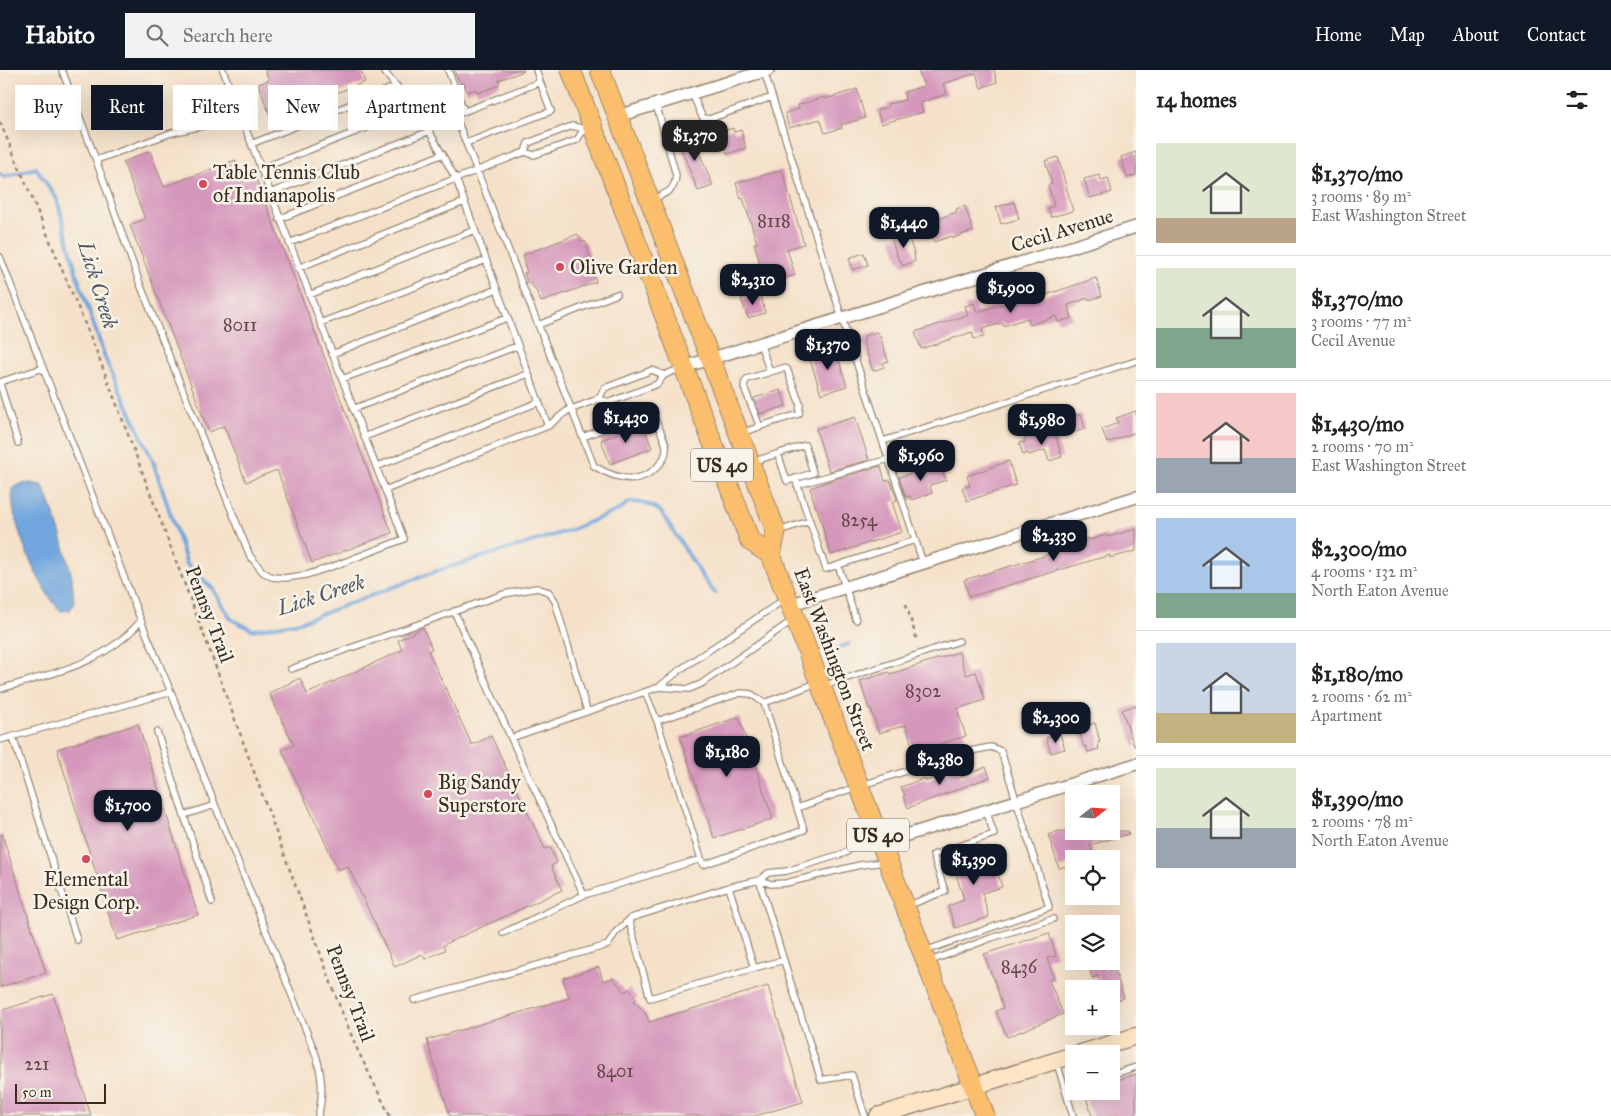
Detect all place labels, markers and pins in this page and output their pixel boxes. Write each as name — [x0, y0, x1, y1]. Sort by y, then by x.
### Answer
pin: $1,370 — [654, 119, 736, 162]
place label: Table Tennis Club of Indianapolis — [213, 160, 360, 207]
marker: Table Tennis Club of Indianapolis — [197, 178, 209, 190]
pin: $1,440 — [863, 206, 945, 249]
place label: Olive Garden — [570, 255, 678, 279]
marker: Olive Garden — [554, 261, 566, 273]
pin: $2,310 — [712, 264, 794, 306]
pin: $1,900 — [970, 272, 1052, 314]
pin: $1,370 — [787, 328, 869, 371]
pin: $1,430 — [585, 402, 667, 444]
pin: $1,980 — [1001, 404, 1083, 446]
pin: $1,960 — [880, 440, 962, 482]
pin: $2,330 — [1013, 520, 1095, 562]
pin: $2,300 — [1015, 702, 1097, 744]
pin: $1,180 — [686, 736, 768, 778]
pin: $2,380 — [899, 744, 981, 786]
place label: Big Sandy Superstore — [438, 770, 526, 817]
marker: Big Sandy Superstore — [422, 788, 434, 800]
pin: $1,700 — [87, 790, 169, 832]
pin: $1,390 — [933, 844, 1015, 886]
marker: Elemental Design Corp. — [80, 853, 92, 865]
place label: Elemental Design Corp. — [33, 867, 139, 915]

